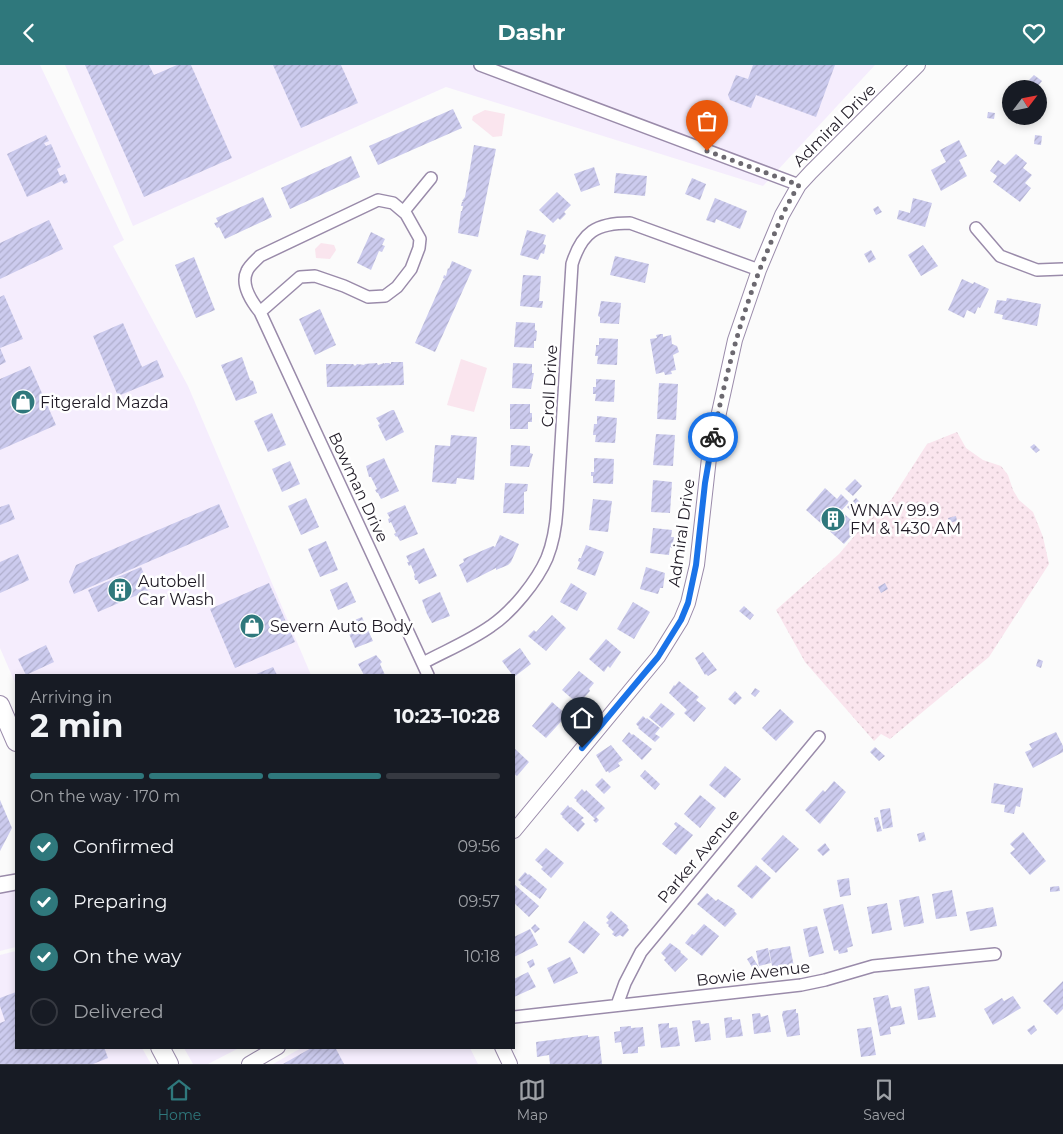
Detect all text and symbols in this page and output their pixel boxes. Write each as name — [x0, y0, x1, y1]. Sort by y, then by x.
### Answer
icon: back — [15, 19, 43, 47]
text: Dashr — [497, 19, 566, 46]
icon: heart — [1020, 19, 1048, 47]
street label: Admiral Drive — [789, 80, 880, 171]
north arrow — [1002, 80, 1048, 125]
map controls — [1002, 80, 1047, 125]
pin — [686, 100, 728, 151]
icon: bag — [693, 107, 721, 135]
street label: Croll Drive — [538, 344, 561, 428]
shop icon: Fitgerald Mazda — [10, 389, 36, 415]
place label: Fitgerald Mazda — [40, 393, 169, 412]
courier — [688, 412, 738, 462]
icon: bike — [699, 423, 727, 451]
street label: Bowman Drive — [325, 429, 392, 545]
street label: Admiral Drive — [664, 478, 698, 588]
place label: WNAV 99.9 FM & 1430 AM — [850, 501, 961, 538]
building icon: WNAV 99.9 FM & 1430 AM — [820, 506, 846, 532]
place label: Autobell Car Wash — [138, 572, 214, 609]
building icon: Autobell Car Wash — [107, 577, 133, 603]
shop icon: Severn Auto Body — [239, 613, 265, 639]
place label: Severn Auto Body — [270, 617, 413, 636]
text: Arriving in — [30, 688, 112, 707]
pin — [561, 697, 603, 748]
icon: home — [568, 704, 596, 732]
text: 10:23–10:28 — [394, 705, 500, 728]
text: 2 min — [30, 706, 123, 745]
text: On the way · 170 m — [30, 787, 180, 806]
street label: Parker Avenue — [654, 805, 743, 907]
icon: check — [30, 833, 58, 861]
text: Confirmed — [73, 835, 174, 858]
text: 09:56 — [457, 837, 500, 856]
icon: check — [30, 888, 58, 916]
text: Preparing — [73, 890, 168, 913]
text: 09:57 — [458, 892, 500, 911]
icon: check — [30, 943, 58, 971]
text: On the way — [73, 945, 181, 968]
text: 10:18 — [464, 947, 500, 966]
street label: Bowie Avenue — [695, 957, 811, 990]
text: Delivered — [73, 1000, 164, 1023]
tab: Home — [158, 1076, 201, 1124]
tab: Map — [517, 1076, 548, 1124]
tab: Saved — [863, 1076, 905, 1124]

